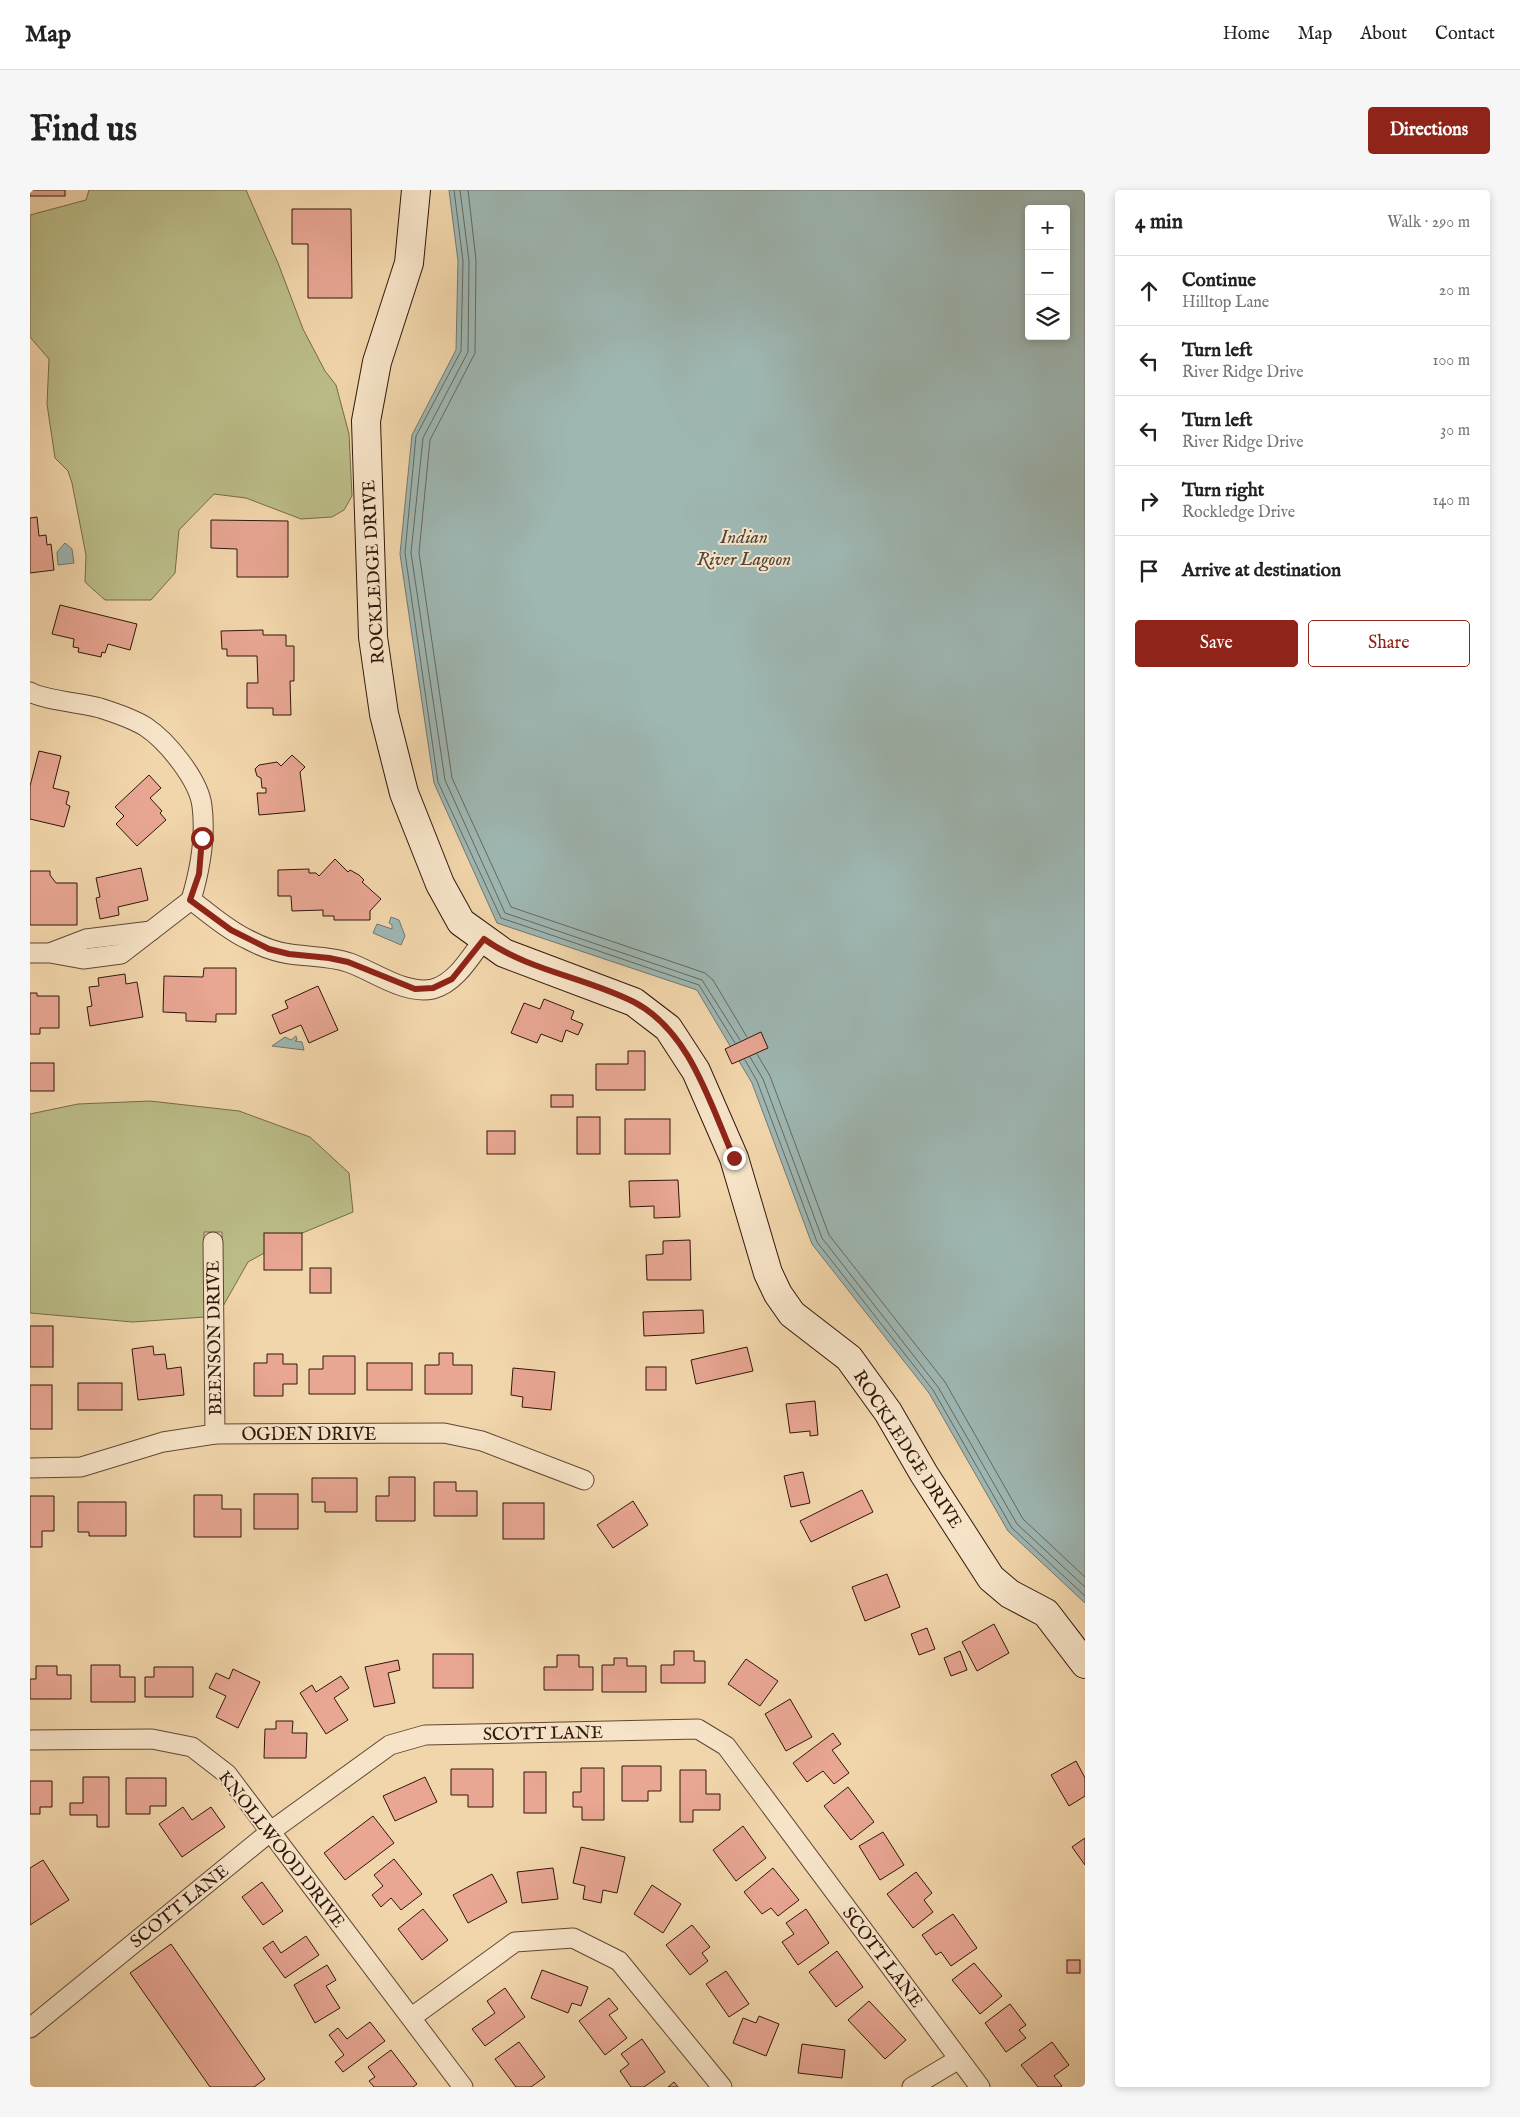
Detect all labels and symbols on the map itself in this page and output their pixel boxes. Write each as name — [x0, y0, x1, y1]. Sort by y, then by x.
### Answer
street label: ROCKLEDGE DRIVE — [358, 479, 391, 665]
water label: Indian River Lagoon — [697, 526, 791, 572]
route start — [191, 827, 214, 850]
route end — [723, 1147, 746, 1170]
street label: BEENSON DRIVE — [203, 1260, 228, 1416]
street label: ROCKLEDGE DRIVE — [847, 1366, 967, 1533]
street label: OGDEN DRIVE — [241, 1424, 377, 1447]
street label: SCOTT LANE — [483, 1722, 603, 1747]
street label: KNOLLWOOD DRIVE — [212, 1767, 349, 1933]
street label: SCOTT LANE — [126, 1860, 234, 1954]
street label: SCOTT LANE — [836, 1903, 927, 2013]

